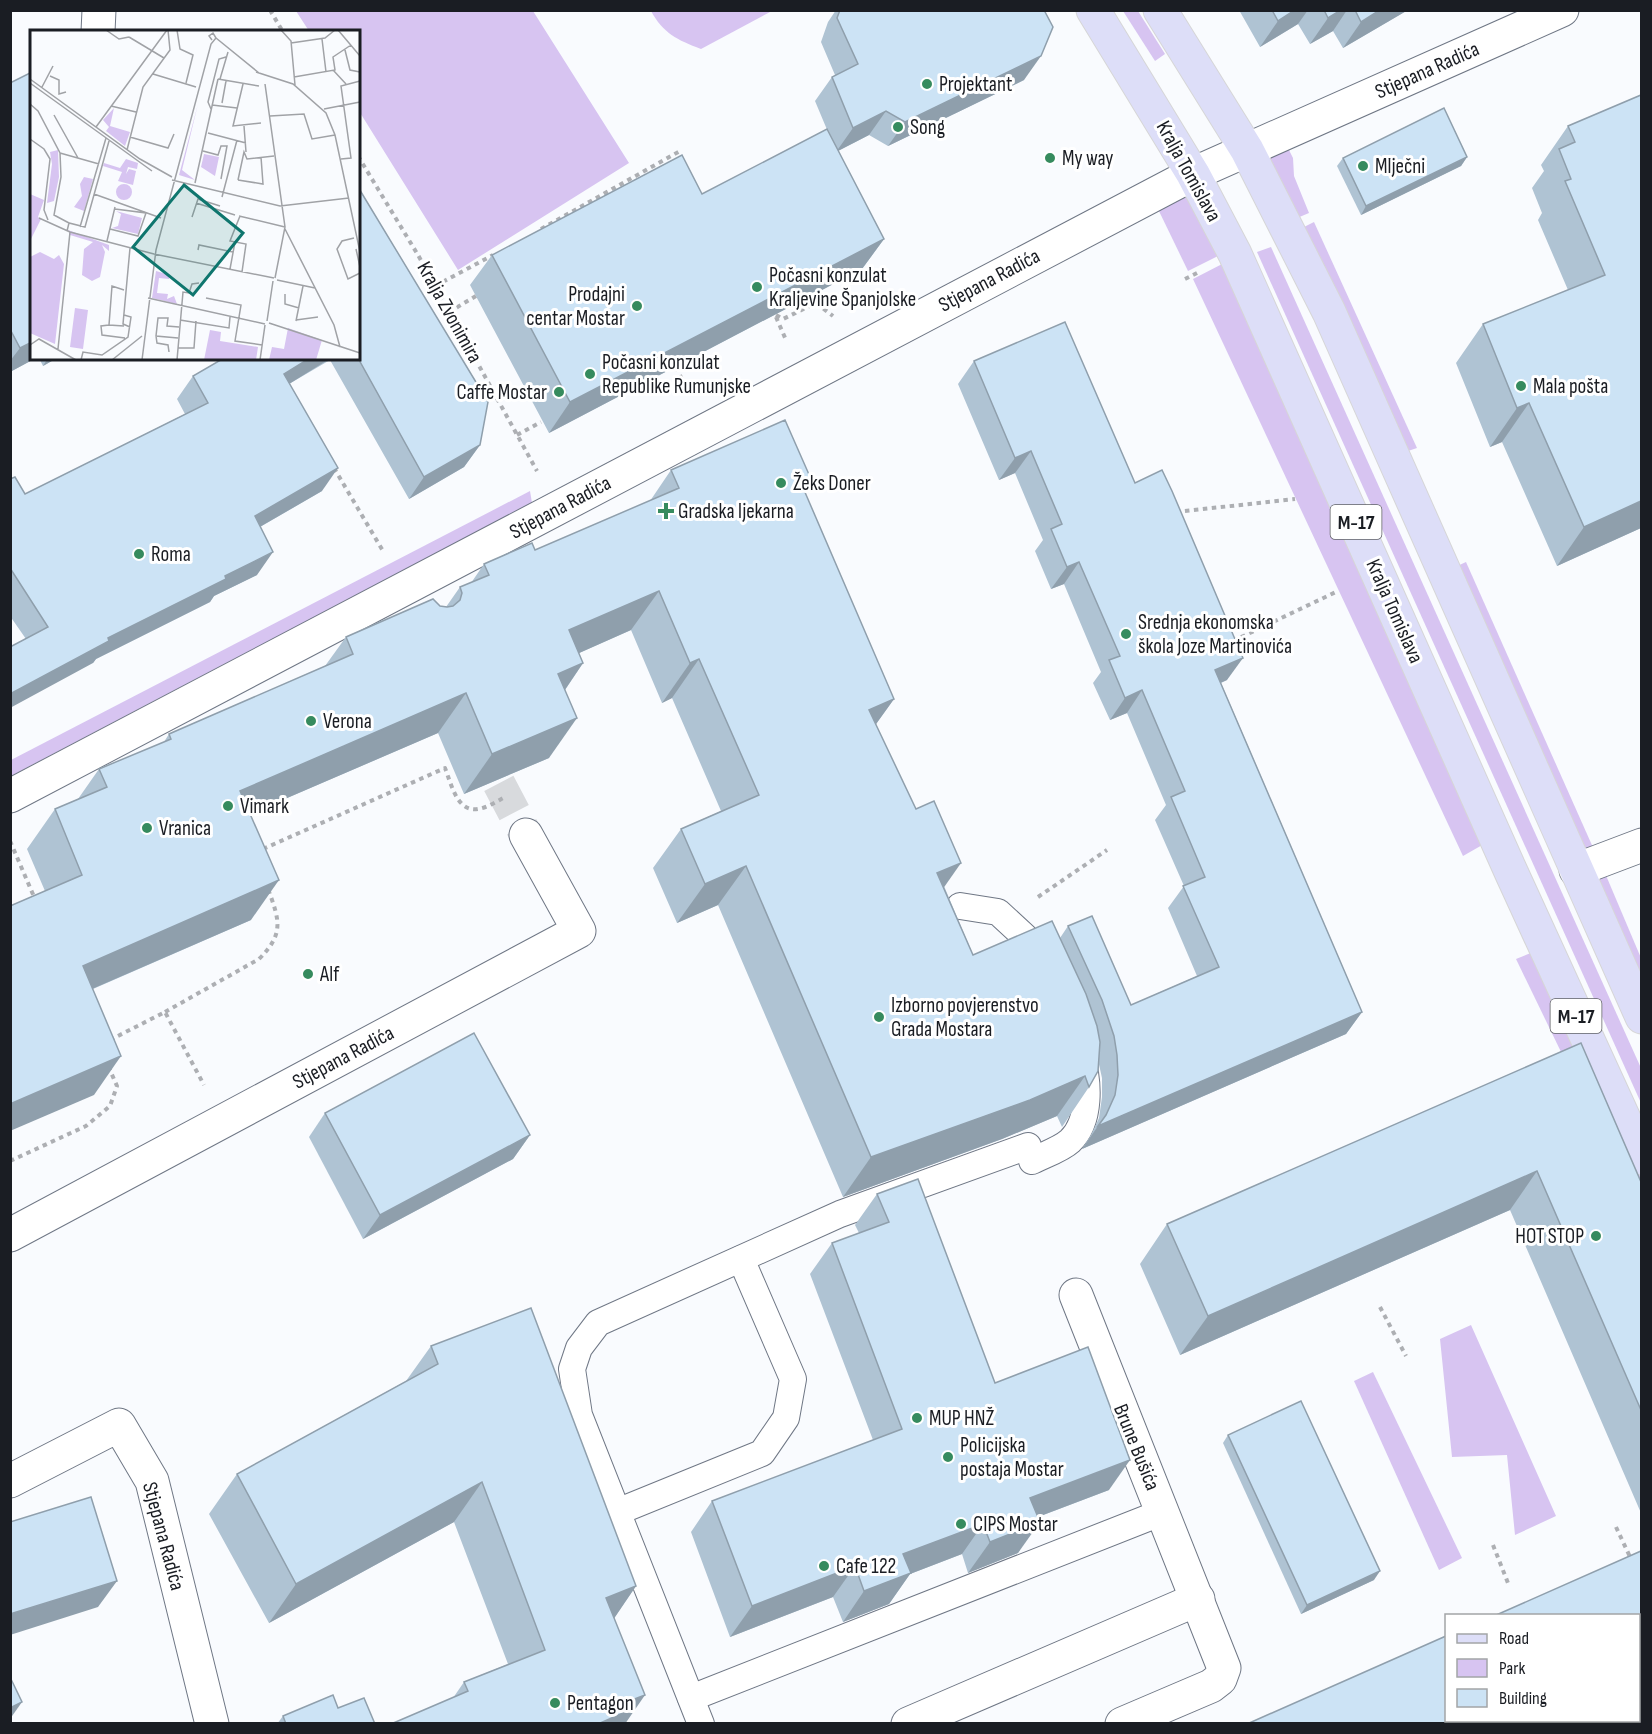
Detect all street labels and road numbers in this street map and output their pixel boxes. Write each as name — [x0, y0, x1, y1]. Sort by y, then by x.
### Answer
street label: Stjepana Radića — [1371, 36, 1483, 104]
street label: Kralja Tomislava — [1151, 117, 1226, 226]
street label: Stjepana Radića — [934, 243, 1044, 318]
street label: Kralja Zvonimira — [412, 257, 488, 367]
street label: Stjepana Radića — [505, 470, 615, 545]
road number: M-17 — [1330, 505, 1382, 539]
street label: Kralja Tomislava — [1361, 555, 1429, 667]
road number: M-17 — [1550, 999, 1602, 1033]
street label: Stjepana Radića — [288, 1020, 398, 1095]
street label: Brune Bušića — [1108, 1400, 1165, 1494]
street label: Stjepana Radića — [137, 1479, 190, 1593]

